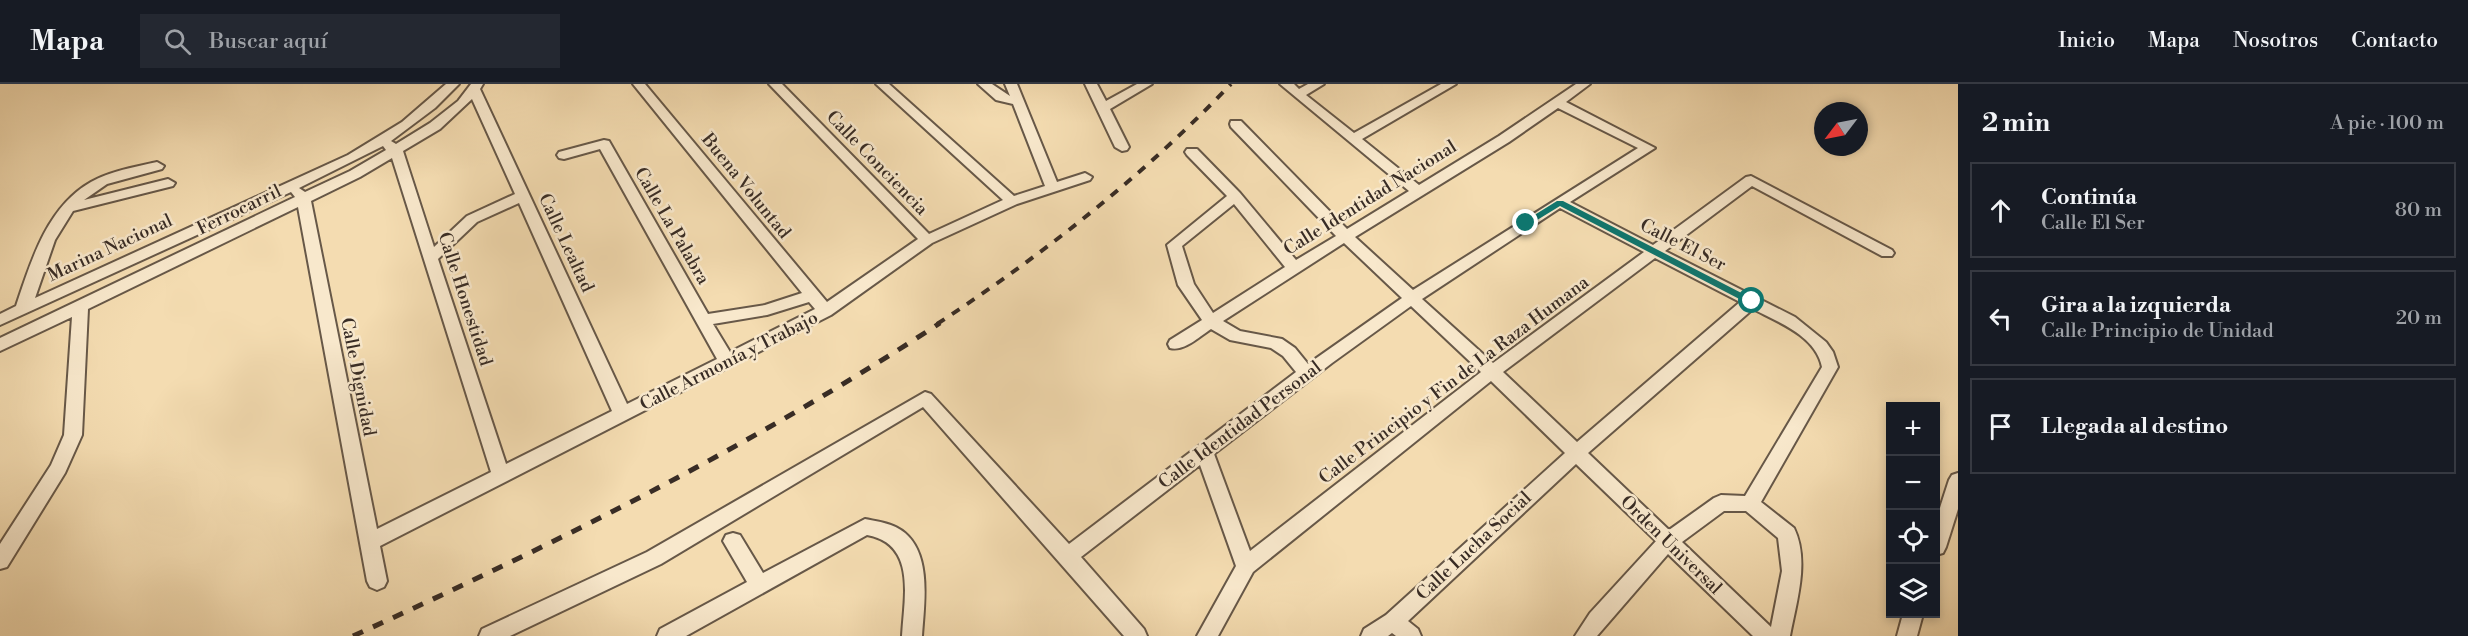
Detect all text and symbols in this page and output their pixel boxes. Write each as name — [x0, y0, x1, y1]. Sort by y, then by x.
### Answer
search box — [140, 14, 560, 68]
text: Mapa — [30, 24, 104, 59]
icon: search — [161, 25, 194, 58]
text: Buscar aquí — [209, 28, 328, 55]
text: Inicio — [2058, 28, 2115, 54]
text: Mapa — [2148, 28, 2200, 54]
text: Nosotros — [2233, 28, 2318, 54]
text: Contacto — [2351, 28, 2438, 54]
north arrow — [1814, 102, 1868, 156]
street label: Calle Conciencia — [821, 106, 934, 221]
text: 2 min — [1982, 107, 2050, 139]
text: A pie · 100 m — [2330, 111, 2444, 136]
street label: Buena Voluntad — [696, 128, 796, 244]
street label: Calle Identidad Nacional — [1279, 135, 1461, 261]
street label: Calle La Palabra — [629, 163, 715, 290]
street label: Ferrocarril — [193, 179, 286, 240]
text: Continúa — [2041, 184, 2137, 211]
street label: Calle Lealtad — [533, 190, 599, 297]
icon: ahead — [1984, 194, 2017, 227]
text: 80 m — [2395, 198, 2442, 223]
street label: Marina Nacional — [44, 209, 177, 287]
route end — [1512, 209, 1538, 235]
text: Calle El Ser — [2041, 211, 2145, 236]
street label: Calle El Ser — [1636, 214, 1730, 277]
street label: Calle Honestidad — [433, 229, 498, 369]
street label: Calle Principio y Fin de La Raza Humana — [1314, 270, 1594, 489]
route start — [1738, 287, 1764, 313]
text: Gira a la izquierda — [2041, 292, 2231, 319]
icon: left — [1984, 302, 2017, 335]
street label: Calle Armonía y Trabajo — [636, 306, 822, 416]
text: 20 m — [2396, 306, 2442, 331]
street label: Calle Dignidad — [335, 316, 381, 439]
text: Calle Principio de Unidad — [2041, 319, 2274, 344]
street label: Calle Identidad Personal — [1154, 356, 1327, 494]
map controls — [1886, 402, 1940, 618]
button: + — [1886, 402, 1940, 456]
icon: arrive — [1984, 410, 2017, 443]
text: Llegada al destino — [2041, 413, 2228, 440]
button: − — [1886, 456, 1940, 510]
street label: Calle Lucha Social — [1411, 486, 1537, 605]
street label: Orden Universal — [1615, 491, 1727, 600]
button: locate — [1886, 510, 1940, 564]
button: layers — [1886, 564, 1940, 618]

